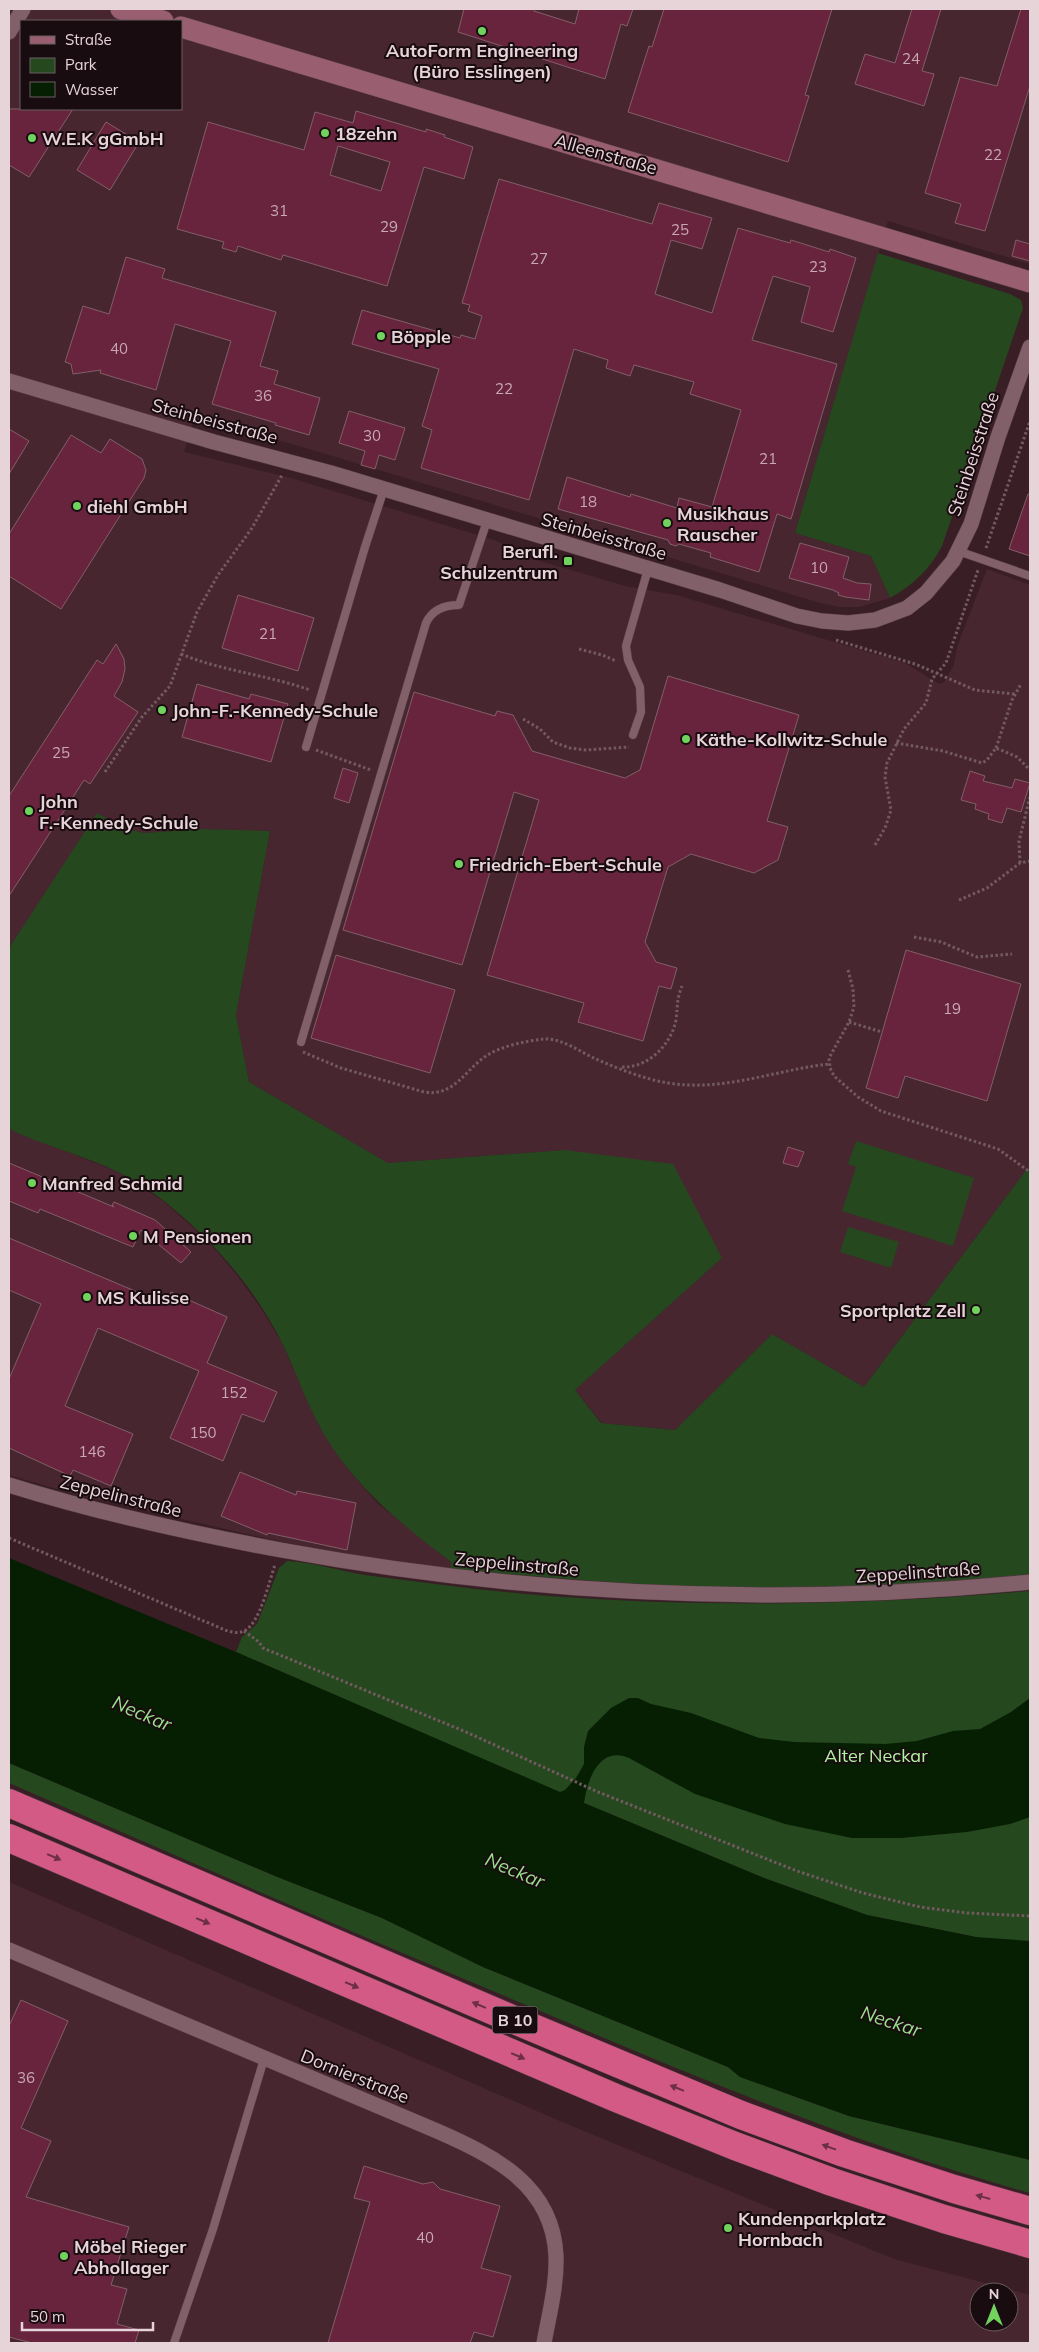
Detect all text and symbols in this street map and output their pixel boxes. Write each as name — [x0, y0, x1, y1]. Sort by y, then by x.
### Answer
legend — [20, 20, 182, 110]
marker: AutoForm Engineering (Büro Esslingen) — [476, 25, 488, 37]
text: Straße — [65, 30, 112, 49]
place label: AutoForm Engineering (Büro Esslingen) — [386, 39, 578, 83]
house number: 24 — [902, 49, 920, 68]
text: Park — [65, 55, 97, 74]
text: Wasser — [65, 80, 119, 99]
place label: 18zehn — [335, 122, 397, 145]
place label: W.E.K gGmbH — [42, 127, 164, 150]
marker: 18zehn — [319, 127, 331, 139]
street label: Alleenstraße — [552, 128, 660, 180]
marker: W.E.K gGmbH — [26, 132, 38, 144]
house number: 22 — [984, 145, 1002, 164]
house number: 31 — [270, 201, 288, 220]
house number: 29 — [380, 217, 398, 236]
house number: 25 — [671, 220, 689, 239]
house number: 27 — [530, 249, 548, 268]
house number: 23 — [809, 257, 827, 276]
place label: Böpple — [391, 325, 451, 348]
marker: Böpple — [375, 330, 387, 342]
house number: 40 — [110, 339, 128, 358]
house number: 22 — [495, 379, 513, 398]
house number: 36 — [254, 386, 272, 405]
street label: Steinbeisstraße — [942, 389, 1004, 519]
street label: Steinbeisstraße — [150, 393, 280, 449]
house number: 30 — [363, 426, 381, 445]
house number: 21 — [759, 449, 777, 468]
house number: 18 — [579, 492, 597, 511]
place label: diehl GmbH — [87, 495, 188, 518]
marker: diehl GmbH — [71, 500, 83, 512]
place label: Musikhaus Rauscher — [677, 502, 769, 546]
street label: Steinbeisstraße — [539, 507, 669, 565]
marker: Musikhaus Rauscher — [661, 517, 673, 529]
place label: Berufl. Schulzentrum — [440, 540, 558, 584]
marker: Berufl. Schulzentrum — [562, 555, 574, 567]
house number: 10 — [810, 558, 828, 577]
house number: 21 — [259, 624, 277, 643]
place label: John-F.-Kennedy-Schule — [172, 699, 378, 722]
marker: John-F.-Kennedy-Schule — [156, 704, 168, 716]
place label: Käthe-Kollwitz-Schule — [696, 728, 887, 751]
marker: Käthe-Kollwitz-Schule — [680, 733, 692, 745]
house number: 25 — [52, 743, 70, 762]
place label: John F.-Kennedy-Schule — [39, 790, 199, 834]
marker: John F.-Kennedy-Schule — [23, 805, 35, 817]
place label: Friedrich-Ebert-Schule — [469, 853, 662, 876]
marker: Friedrich-Ebert-Schule — [453, 858, 465, 870]
house number: 19 — [943, 999, 961, 1018]
place label: Manfred Schmid — [42, 1172, 183, 1195]
marker: Manfred Schmid — [26, 1177, 38, 1189]
place label: M Pensionen — [143, 1225, 252, 1248]
marker: M Pensionen — [127, 1230, 139, 1242]
place label: MS Kulisse — [97, 1286, 189, 1309]
marker: MS Kulisse — [81, 1291, 93, 1303]
place label: Sportplatz Zell — [840, 1299, 966, 1322]
marker: Sportplatz Zell — [970, 1304, 982, 1316]
house number: 152 — [220, 1383, 248, 1402]
house number: 150 — [189, 1423, 217, 1442]
house number: 146 — [78, 1442, 106, 1461]
street label: Zeppelinstraße — [58, 1470, 184, 1522]
street label: Zeppelinstraße — [454, 1547, 580, 1581]
street label: Zeppelinstraße — [855, 1556, 981, 1588]
water label: Neckar — [109, 1690, 176, 1737]
park label: Alter Neckar — [824, 1744, 928, 1767]
water label: Neckar — [482, 1847, 549, 1894]
one-way arrow — [47, 1853, 62, 1861]
one-way arrow — [196, 1918, 210, 1926]
one-way arrow — [345, 1982, 359, 1990]
water label: Neckar — [858, 2000, 925, 2042]
one-way arrow — [471, 2001, 486, 2009]
road number: B 10 — [492, 2006, 538, 2034]
street label: Dornierstraße — [297, 2044, 413, 2108]
one-way arrow — [511, 2052, 525, 2060]
house number: 36 — [17, 2068, 35, 2087]
one-way arrow — [670, 2084, 684, 2092]
one-way arrow — [821, 2143, 836, 2151]
one-way arrow — [976, 2193, 991, 2201]
place label: Kundenparkplatz Hornbach — [738, 2207, 886, 2251]
marker: Kundenparkplatz Hornbach — [722, 2222, 734, 2234]
house number: 40 — [416, 2228, 434, 2247]
place label: Möbel Rieger Abhollager — [74, 2235, 187, 2279]
marker: Möbel Rieger Abhollager — [58, 2250, 70, 2262]
north arrow — [969, 2282, 1019, 2332]
text: N — [989, 2285, 999, 2303]
scale bar — [22, 2300, 154, 2332]
text: 50 m — [30, 2307, 65, 2326]

